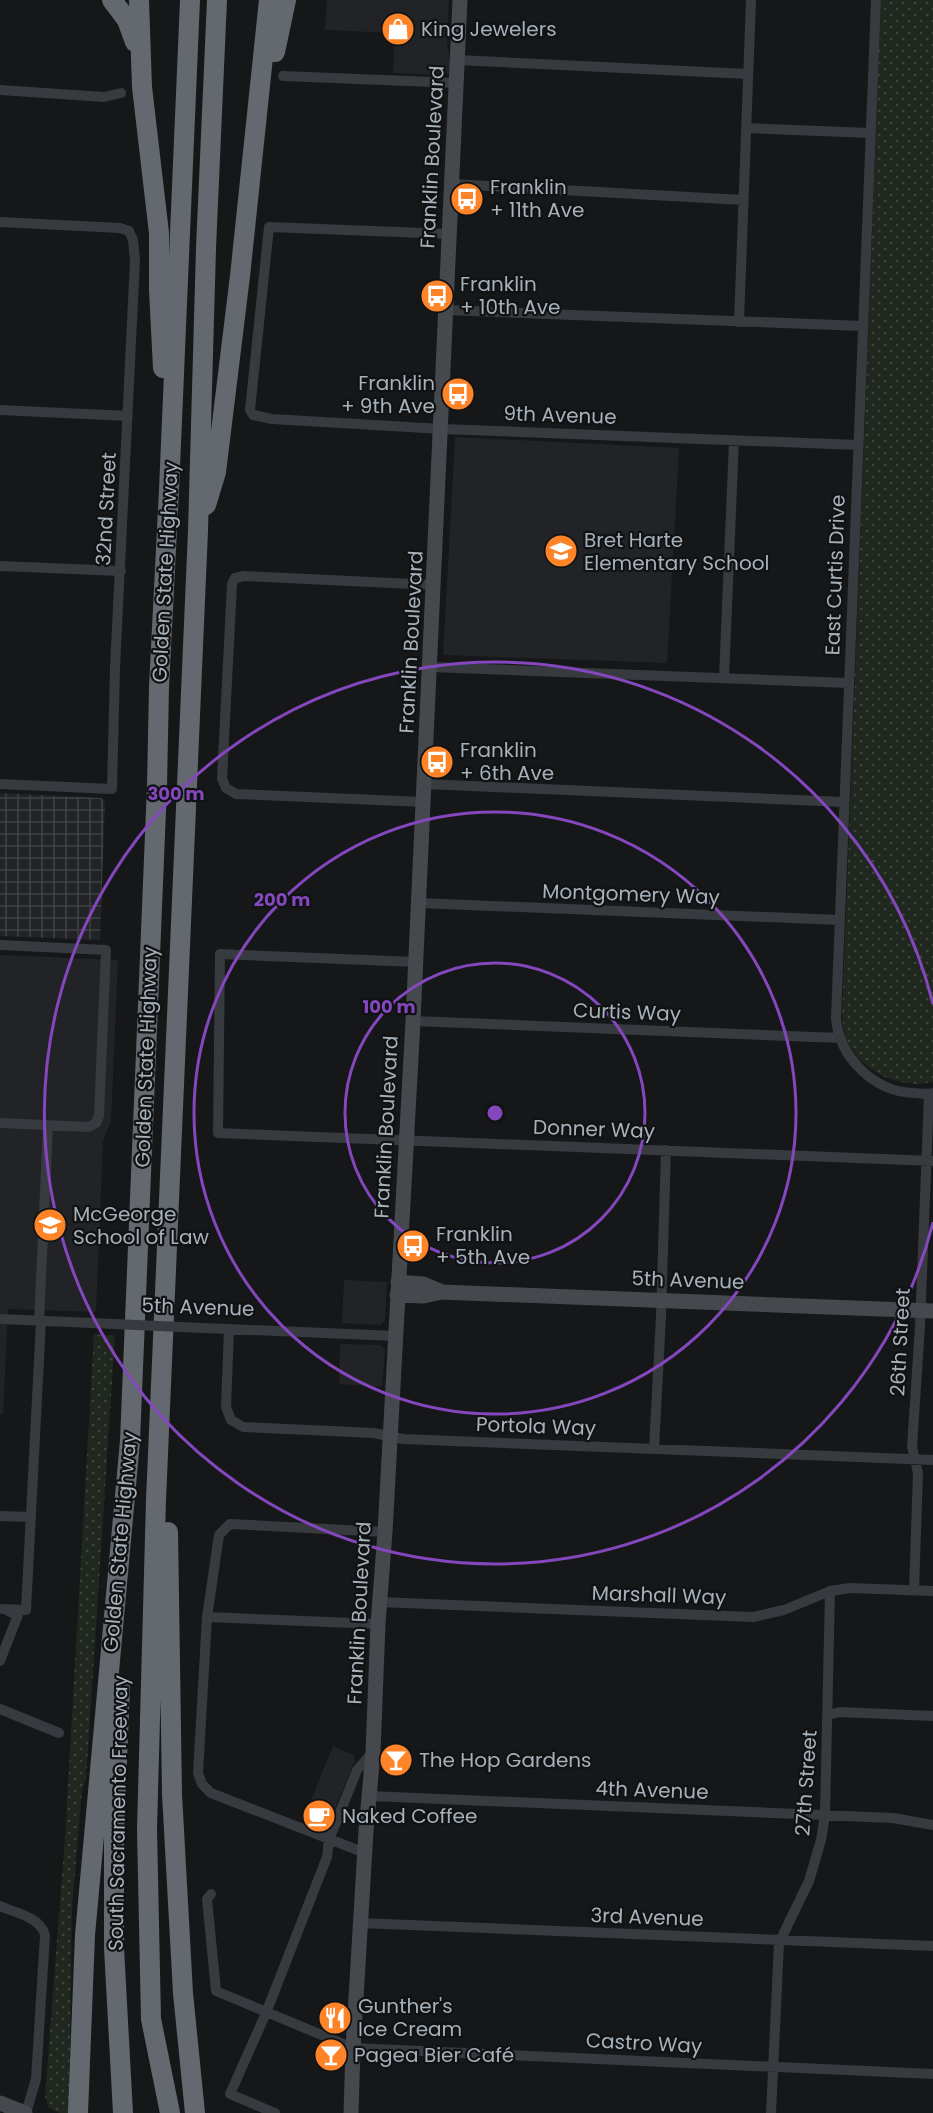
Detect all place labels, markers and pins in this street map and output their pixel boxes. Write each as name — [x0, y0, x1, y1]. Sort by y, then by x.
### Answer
shop icon: King Jewelers — [380, 11, 416, 47]
place label: King Jewelers — [421, 15, 557, 43]
place label: Franklin + 11th Ave — [490, 173, 584, 224]
bus stop icon: Franklin + 11th Ave — [449, 181, 485, 217]
place label: Franklin + 10th Ave — [460, 270, 560, 321]
bus stop icon: Franklin + 10th Ave — [419, 278, 455, 314]
place label: Franklin + 9th Ave — [341, 369, 435, 420]
bus stop icon: Franklin + 9th Ave — [440, 376, 476, 412]
place label: Bret Harte Elementary School — [584, 526, 769, 577]
school or university icon: Bret Harte Elementary School — [543, 533, 579, 569]
place label: Franklin + 6th Ave — [460, 736, 554, 787]
bus stop icon: Franklin + 6th Ave — [419, 744, 455, 780]
centre of rings — [485, 1103, 505, 1123]
place label: McGeorge School of Law — [73, 1200, 209, 1251]
school or university icon: McGeorge School of Law — [32, 1207, 68, 1243]
place label: Franklin + 5th Ave — [436, 1220, 530, 1271]
bus stop icon: Franklin + 5th Ave — [395, 1228, 431, 1264]
bar icon: The Hop Gardens — [378, 1742, 414, 1778]
place label: The Hop Gardens — [419, 1746, 592, 1774]
cafe icon: Naked Coffee — [301, 1798, 337, 1834]
place label: Naked Coffee — [342, 1802, 477, 1830]
place label: Gunther's Ice Cream — [358, 1992, 462, 2043]
restaurant icon: Gunther's Ice Cream — [317, 2000, 353, 2036]
bar icon: Pagea Bier Café — [313, 2037, 349, 2073]
place label: Pagea Bier Café — [354, 2041, 514, 2069]

